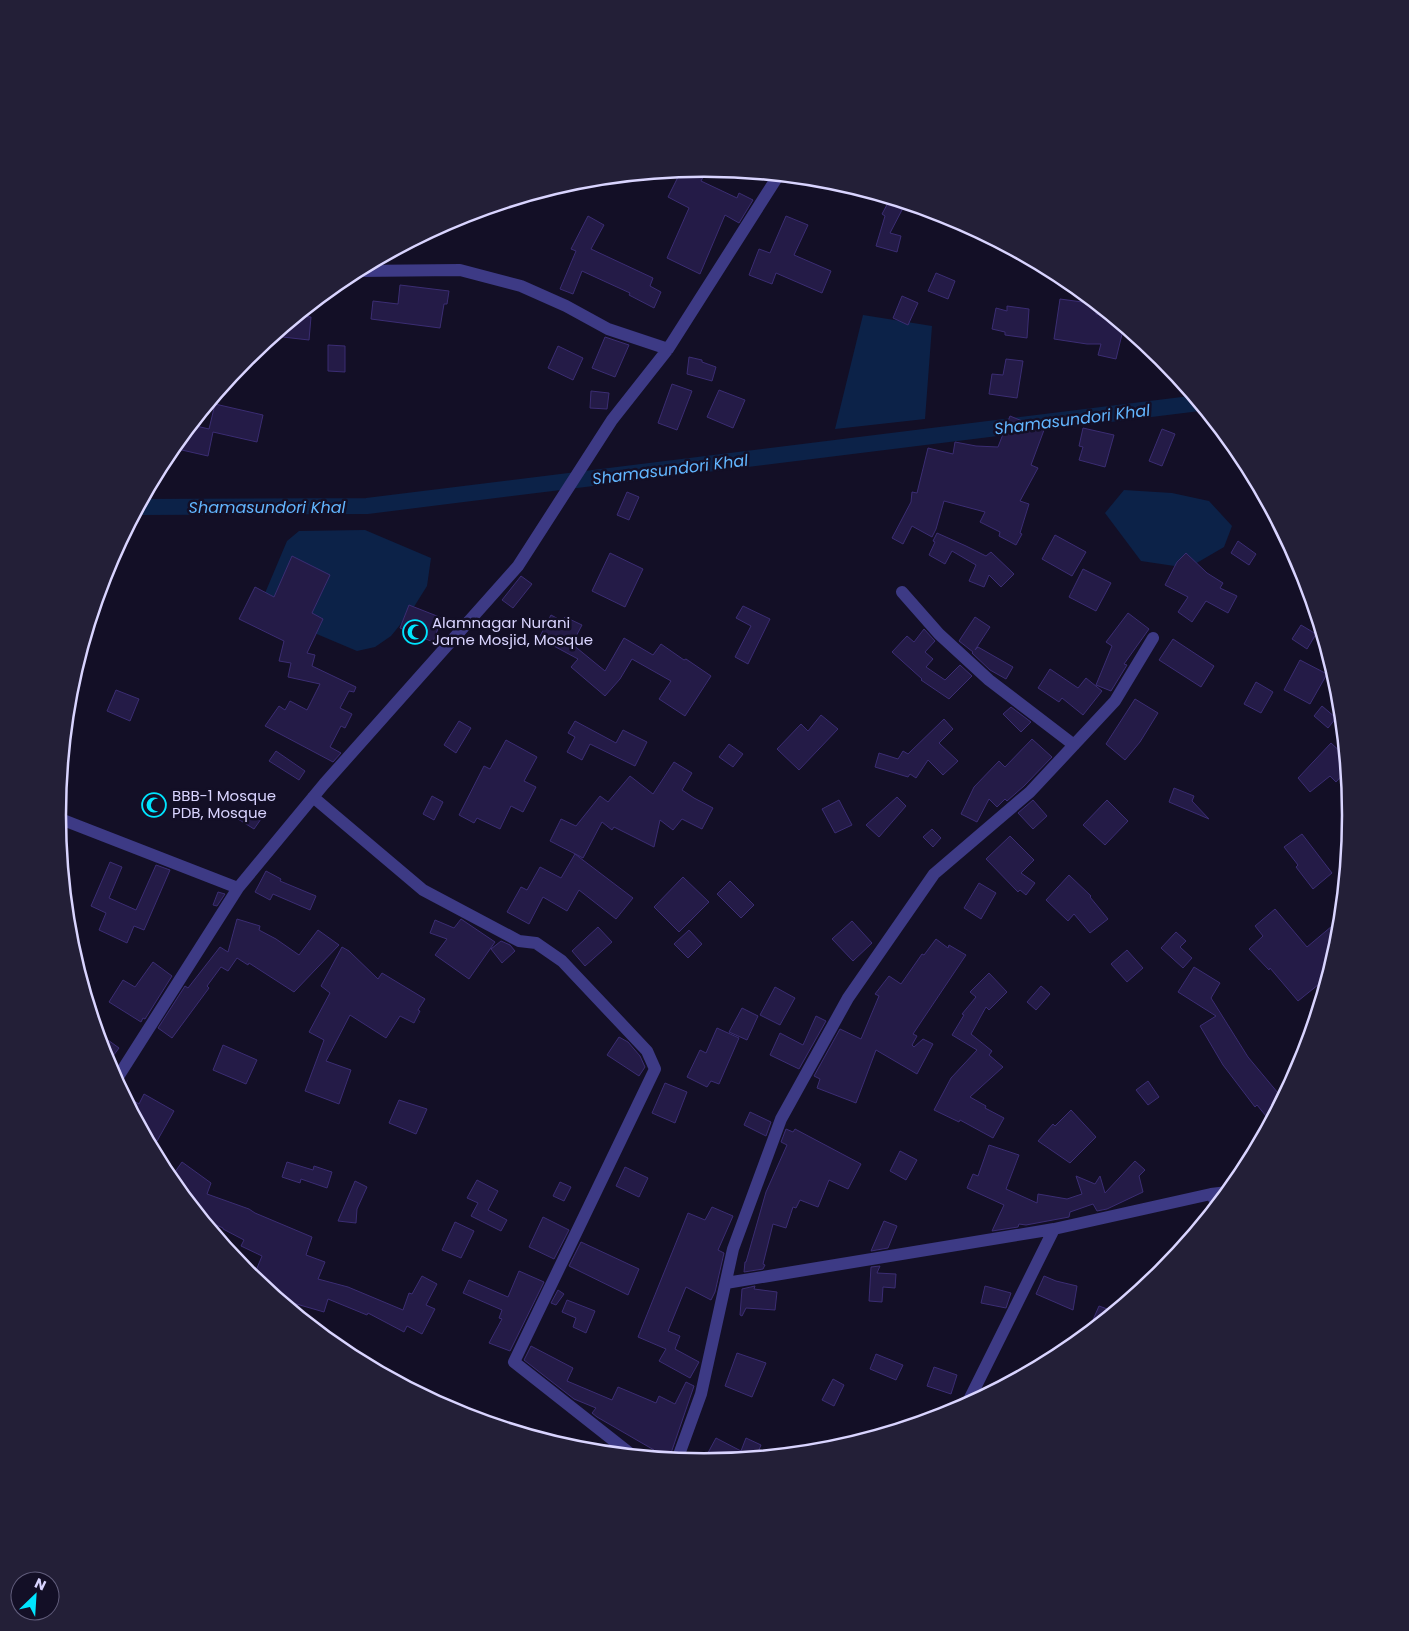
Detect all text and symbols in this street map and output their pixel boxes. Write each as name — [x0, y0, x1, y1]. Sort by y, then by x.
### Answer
water label: Shamasundori Khal — [993, 399, 1151, 440]
water label: Shamasundori Khal — [591, 449, 749, 490]
water label: Shamasundori Khal — [189, 496, 345, 519]
place label: Alamnagar Nurani Jame Mosjid, Mosque — [432, 612, 593, 650]
mosque icon: Alamnagar Nurani Jame Mosjid, Mosque — [402, 619, 428, 645]
place label: BBB-1 Mosque PDB, Mosque — [172, 785, 276, 823]
mosque icon: BBB-1 Mosque PDB, Mosque — [141, 792, 167, 818]
north arrow — [10, 1571, 60, 1621]
text: N — [31, 1573, 49, 1596]

